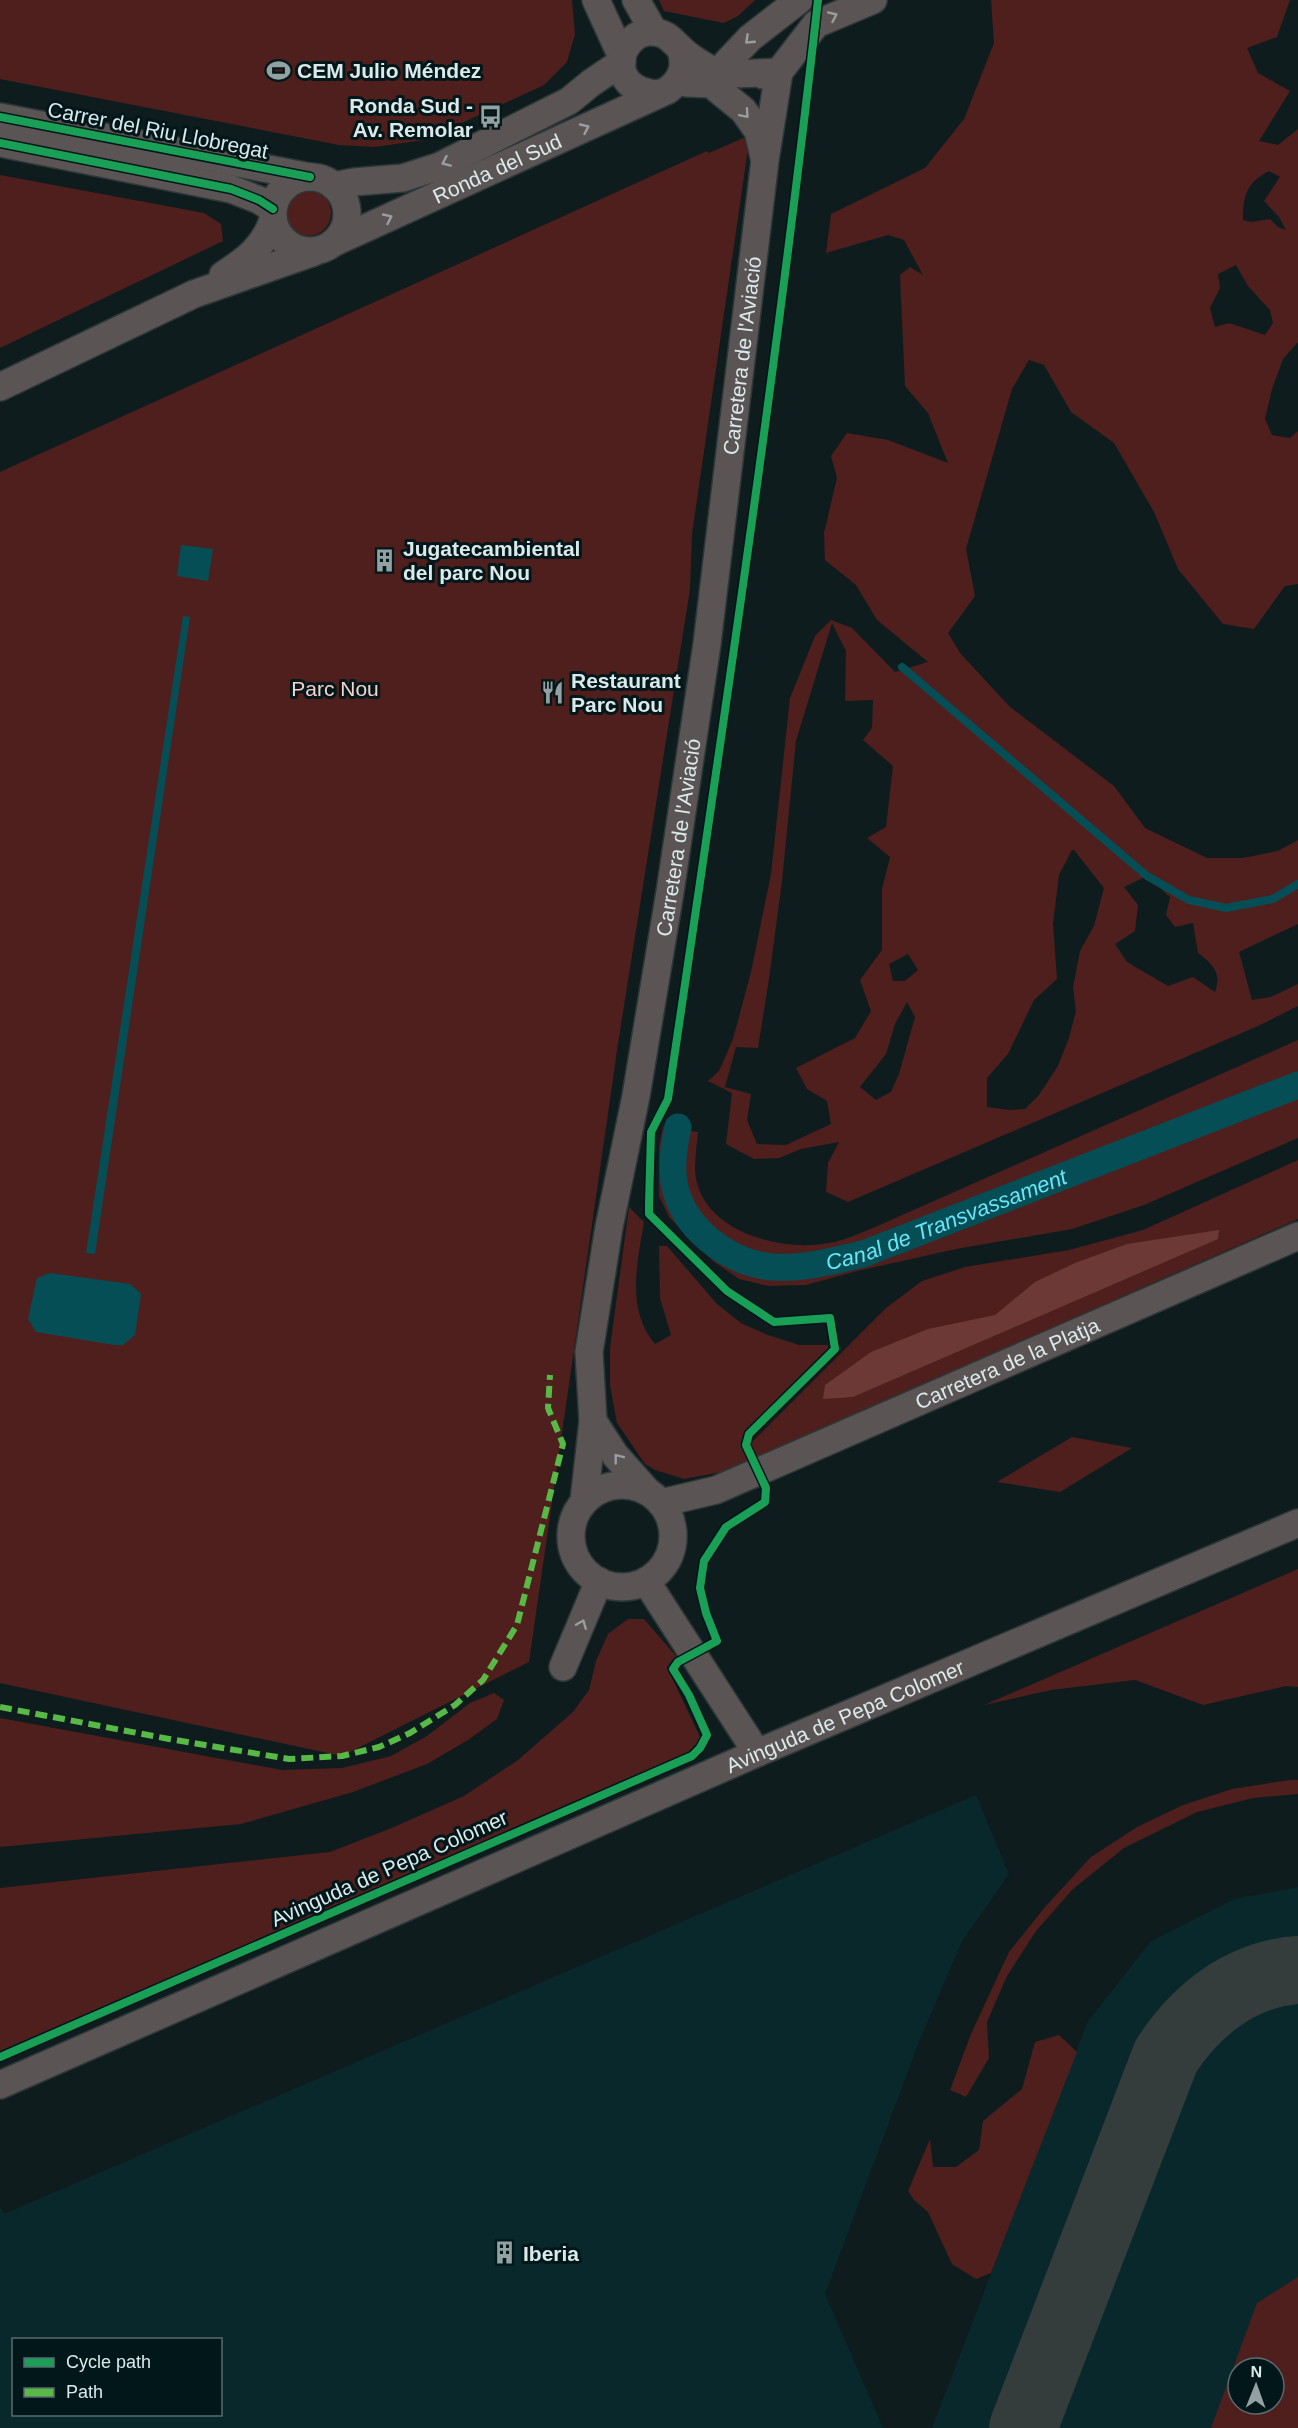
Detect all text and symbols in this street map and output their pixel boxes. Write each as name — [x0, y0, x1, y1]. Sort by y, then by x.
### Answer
one-way arrow — [827, 11, 838, 23]
one-way arrow — [745, 33, 755, 44]
sports icon: CEM Julio Méndez — [266, 57, 292, 83]
place label: CEM Julio Méndez — [297, 59, 481, 82]
place label: Ronda Sud - Av. Remolar — [349, 94, 473, 141]
street label: Carrer del Riu Llobregat — [46, 97, 270, 163]
bus stop icon: Ronda Sud - Av. Remolar — [478, 104, 504, 130]
one-way arrow — [737, 107, 748, 118]
one-way arrow — [578, 123, 589, 135]
street label: Ronda del Sud — [429, 129, 565, 207]
one-way arrow — [442, 155, 453, 167]
one-way arrow — [382, 213, 393, 225]
street label: Carretera de l'Aviació — [718, 255, 765, 456]
place label: Jugatecambiental del parc Nou — [403, 537, 580, 584]
building icon: Jugatecambiental del parc Nou — [372, 547, 398, 573]
place label: Restaurant Parc Nou — [571, 669, 681, 716]
park label: Parc Nou — [291, 677, 379, 700]
restaurant icon: Restaurant Parc Nou — [540, 679, 566, 705]
street label: Carretera de l'Aviació — [651, 737, 704, 938]
water label: Canal de Transvassament — [823, 1163, 1071, 1275]
street label: Carretera de la Platja — [911, 1313, 1103, 1413]
one-way arrow — [615, 1453, 626, 1464]
one-way arrow — [575, 1620, 587, 1631]
street label: Avinguda de Pepa Colomer — [722, 1655, 967, 1777]
street label: Avinguda de Pepa Colomer — [267, 1805, 511, 1931]
building icon: Iberia — [492, 2240, 518, 2266]
place label: Iberia — [523, 2242, 579, 2265]
legend — [12, 2338, 222, 2416]
text: Cycle path — [66, 2352, 151, 2372]
north arrow — [1226, 2356, 1286, 2416]
text: N — [1250, 2363, 1262, 2380]
text: Path — [66, 2382, 103, 2402]

